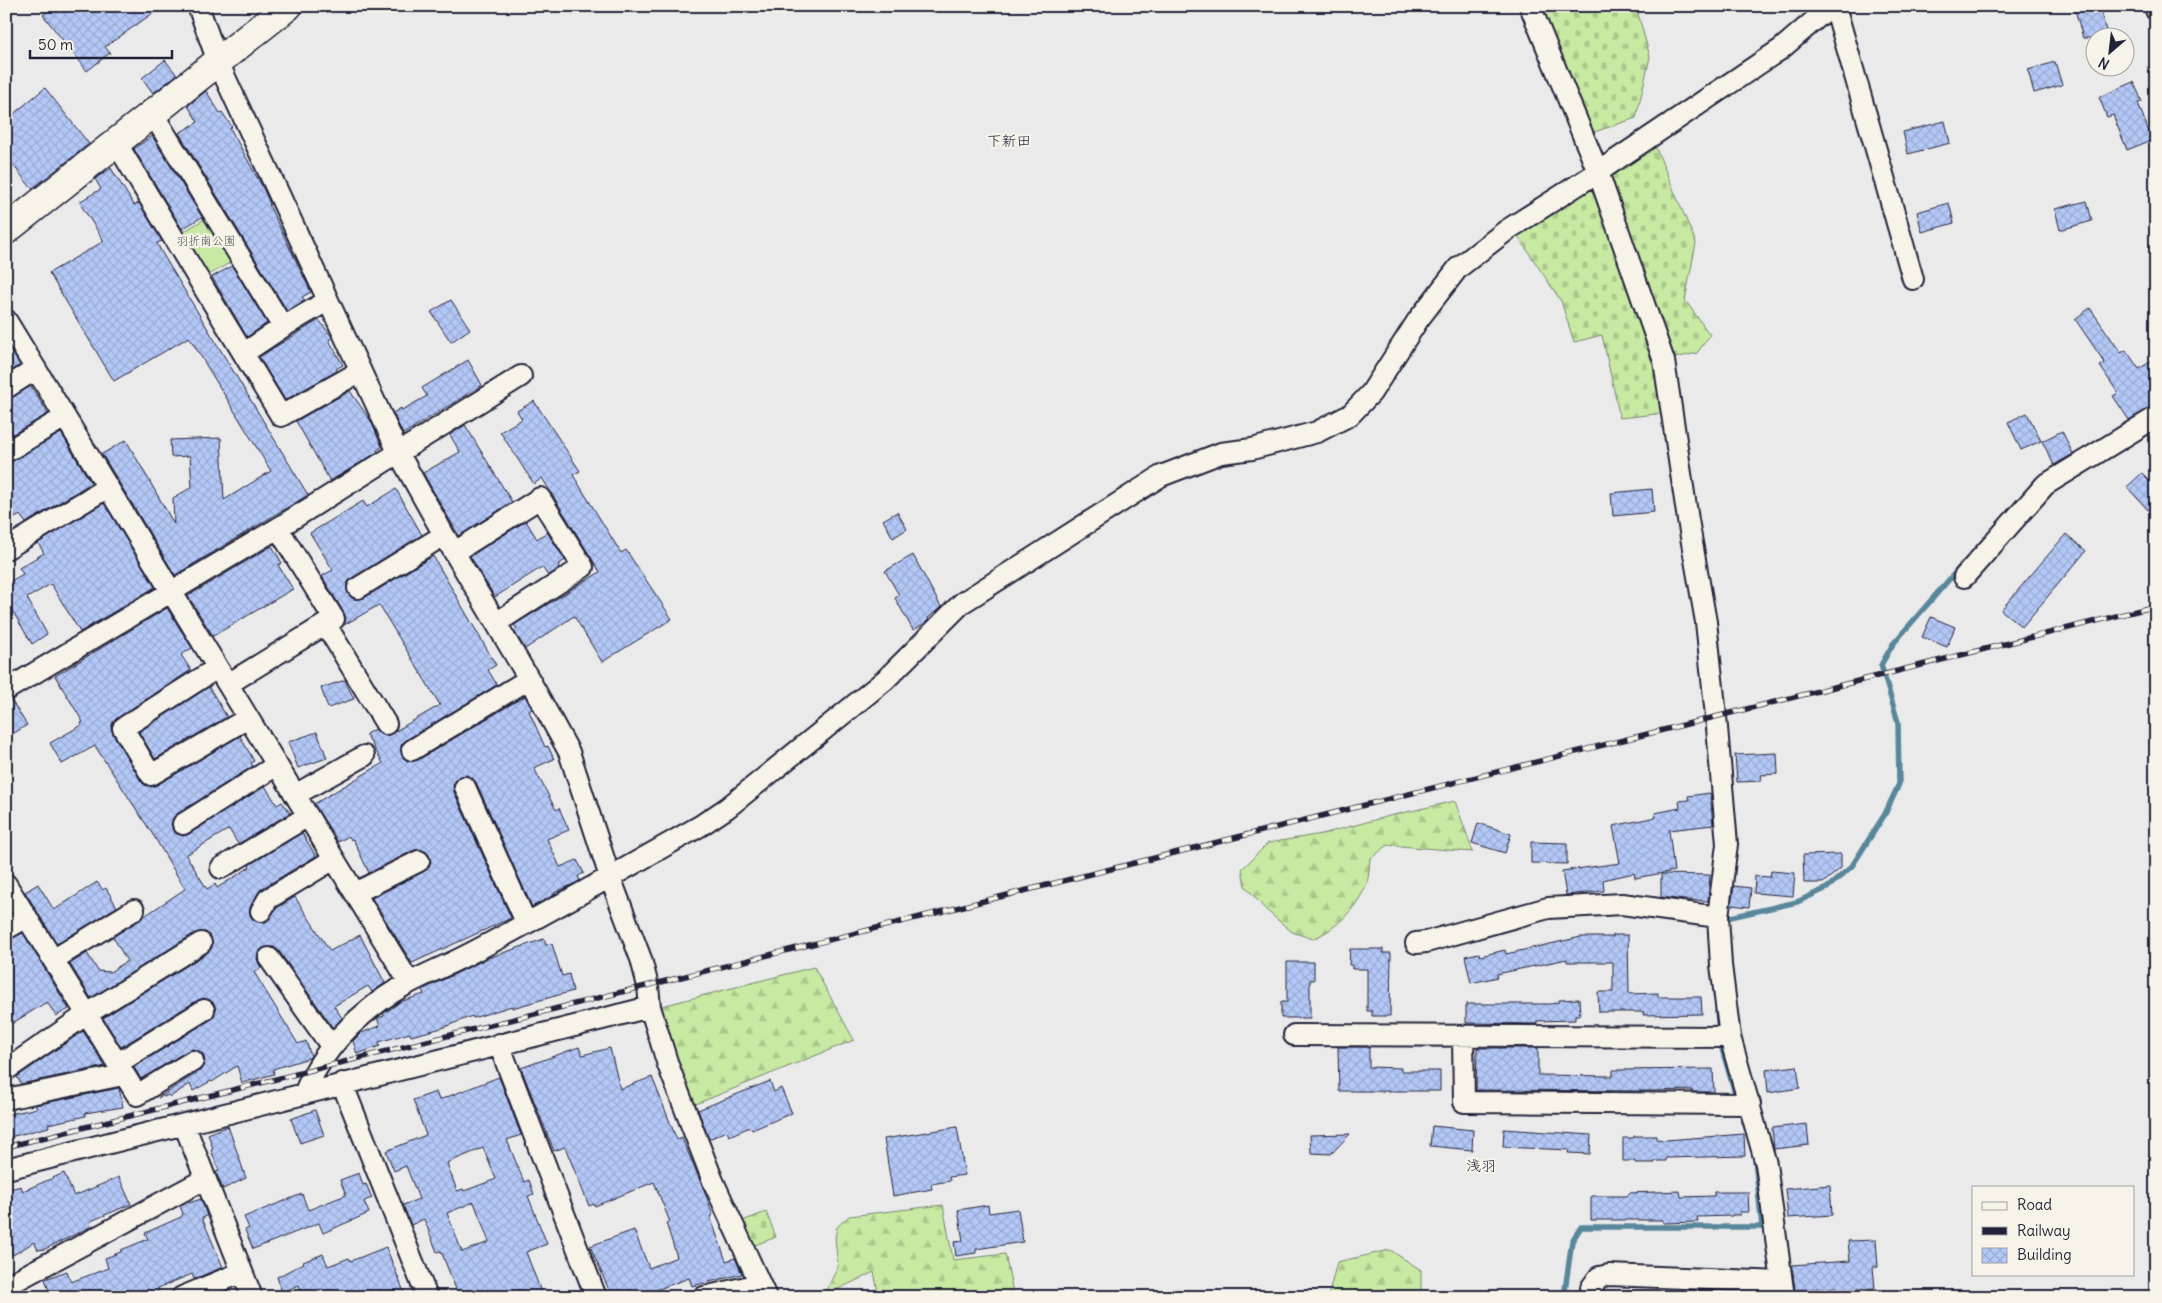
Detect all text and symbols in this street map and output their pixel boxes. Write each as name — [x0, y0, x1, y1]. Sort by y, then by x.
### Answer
scale bar — [30, 28, 172, 60]
north arrow — [2084, 28, 2134, 78]
text: 50 m — [38, 35, 73, 54]
text: N — [2095, 53, 2112, 74]
district label: 下新田 — [986, 131, 1032, 150]
park label: 羽折南公園 — [176, 233, 236, 248]
district label: 浅羽 — [1466, 1156, 1496, 1175]
legend — [1972, 1186, 2134, 1276]
text: Road — [2017, 1195, 2052, 1214]
text: Railway — [2017, 1221, 2071, 1240]
text: Building — [2017, 1245, 2072, 1264]

